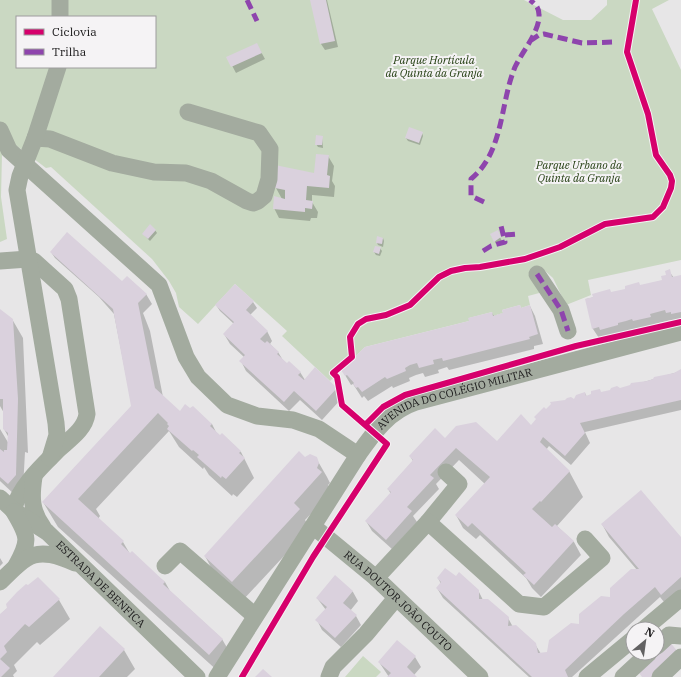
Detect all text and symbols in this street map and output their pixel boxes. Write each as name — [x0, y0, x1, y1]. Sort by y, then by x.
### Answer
legend — [16, 16, 156, 68]
text: Ciclovia — [52, 24, 97, 39]
text: Trilha — [52, 44, 87, 59]
park label: Parque Hortícula da Quinta da Granja — [385, 53, 483, 80]
park label: Parque Urbano da Quinta da Granja — [535, 158, 622, 185]
street label: AVENIDA DO COLÉGIO MILITAR — [374, 364, 534, 433]
street label: ESTRADA DE BENFICA — [53, 538, 149, 631]
street label: RUA DOUTOR JOÃO COUTO — [341, 548, 455, 654]
north arrow — [625, 621, 665, 661]
text: N — [643, 624, 657, 641]

